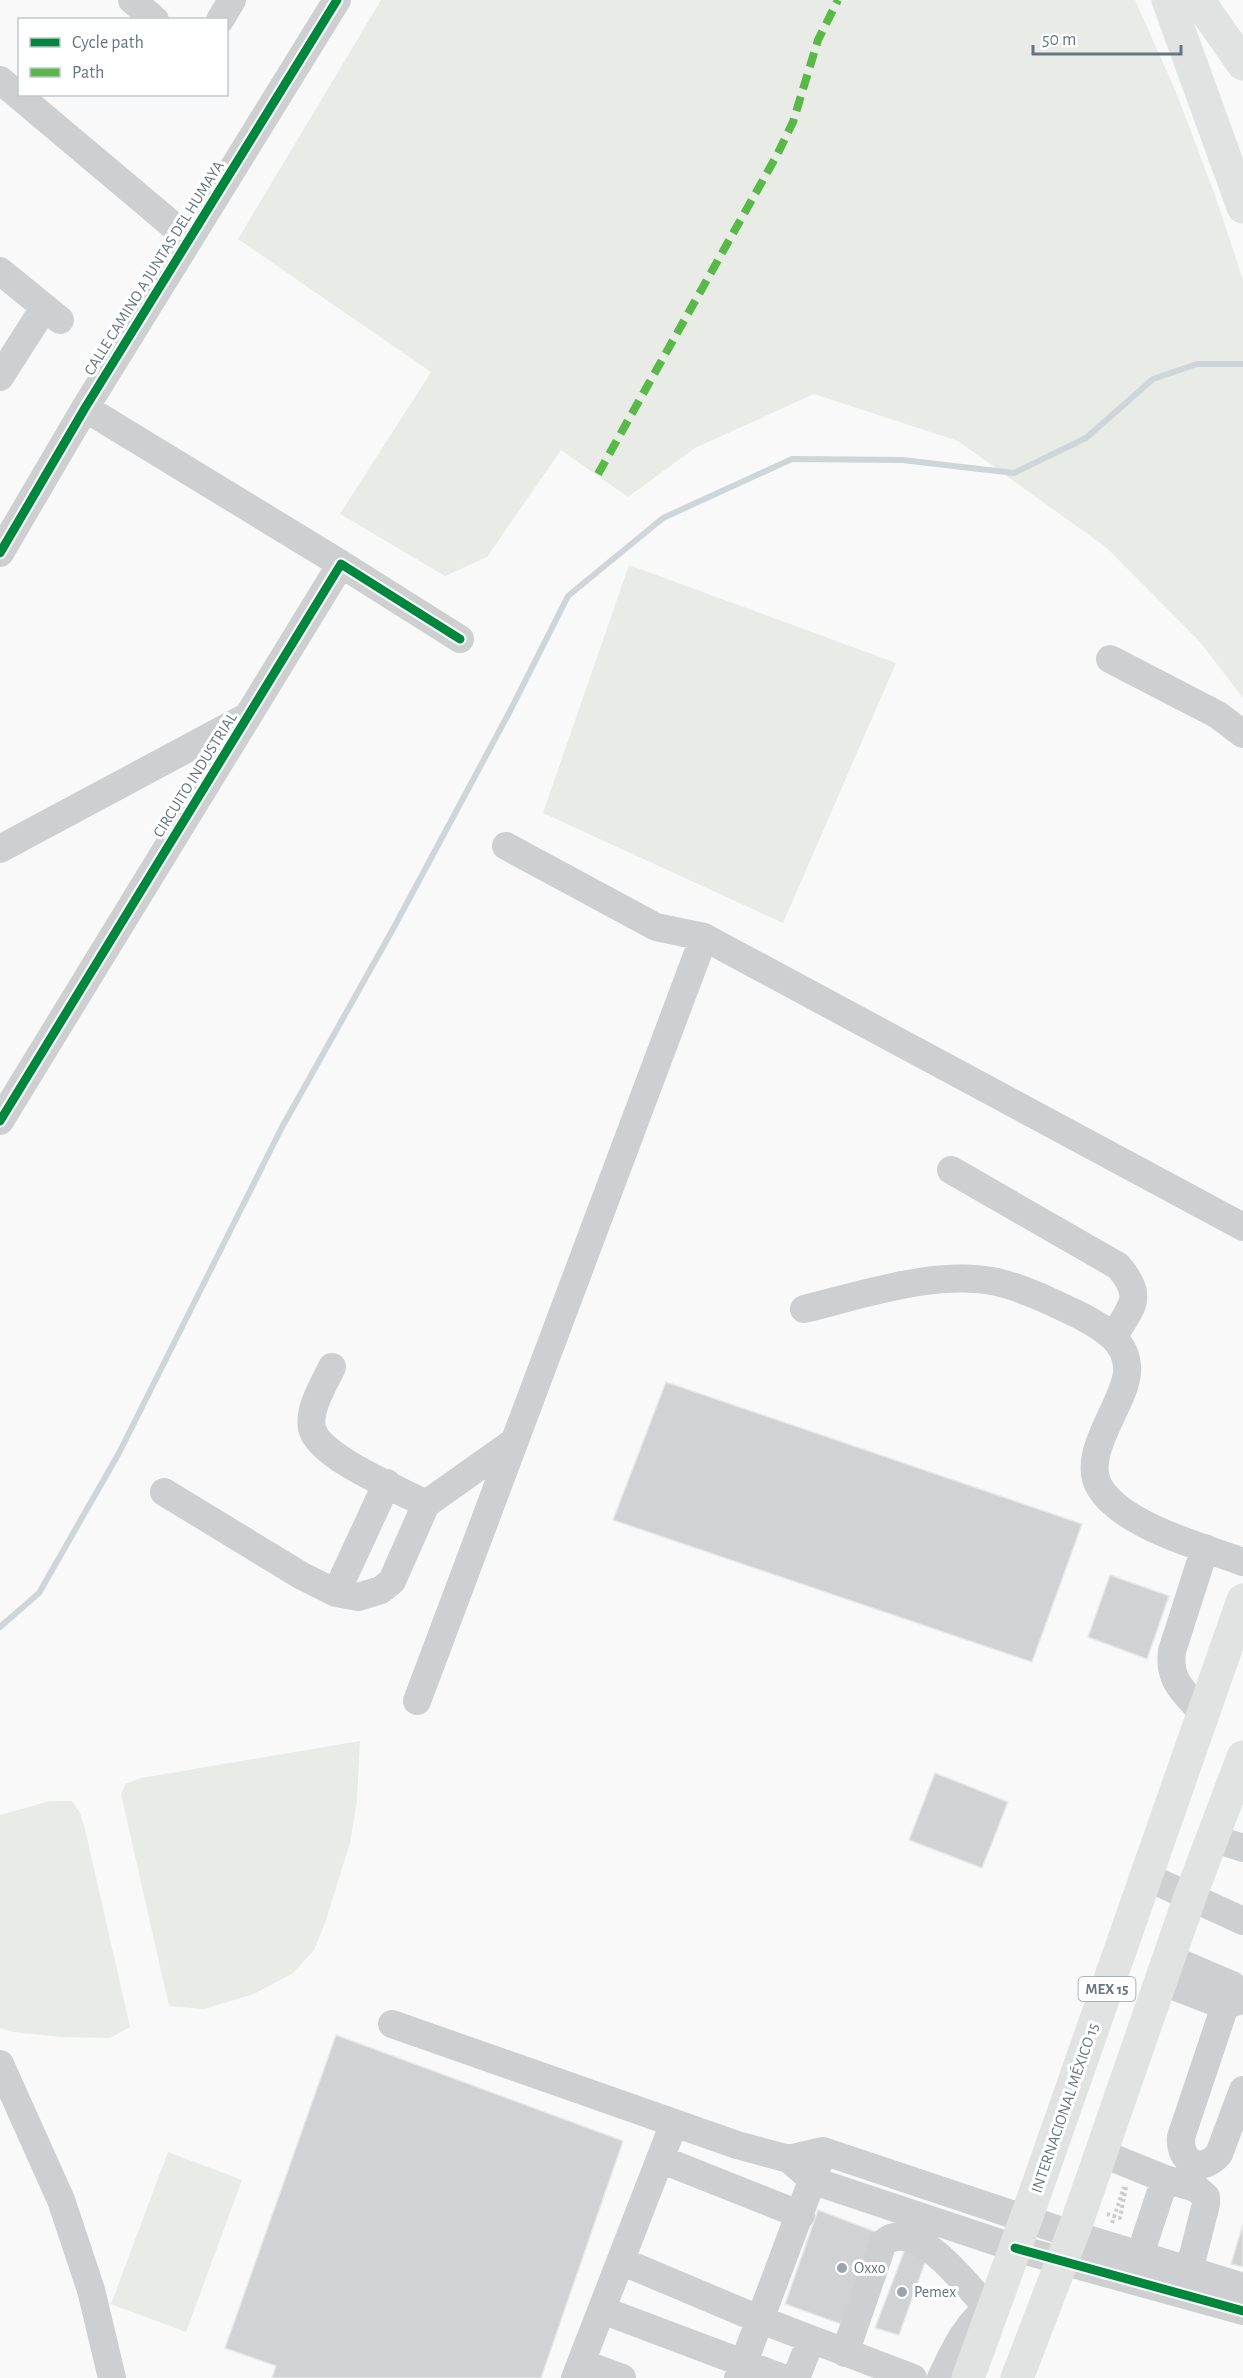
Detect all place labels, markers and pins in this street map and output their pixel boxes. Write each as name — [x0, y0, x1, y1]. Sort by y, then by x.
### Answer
place label: Oxxo — [854, 2260, 886, 2276]
marker: Oxxo — [835, 2261, 849, 2275]
place label: Pemex — [914, 2284, 956, 2300]
marker: Pemex — [895, 2285, 909, 2299]

